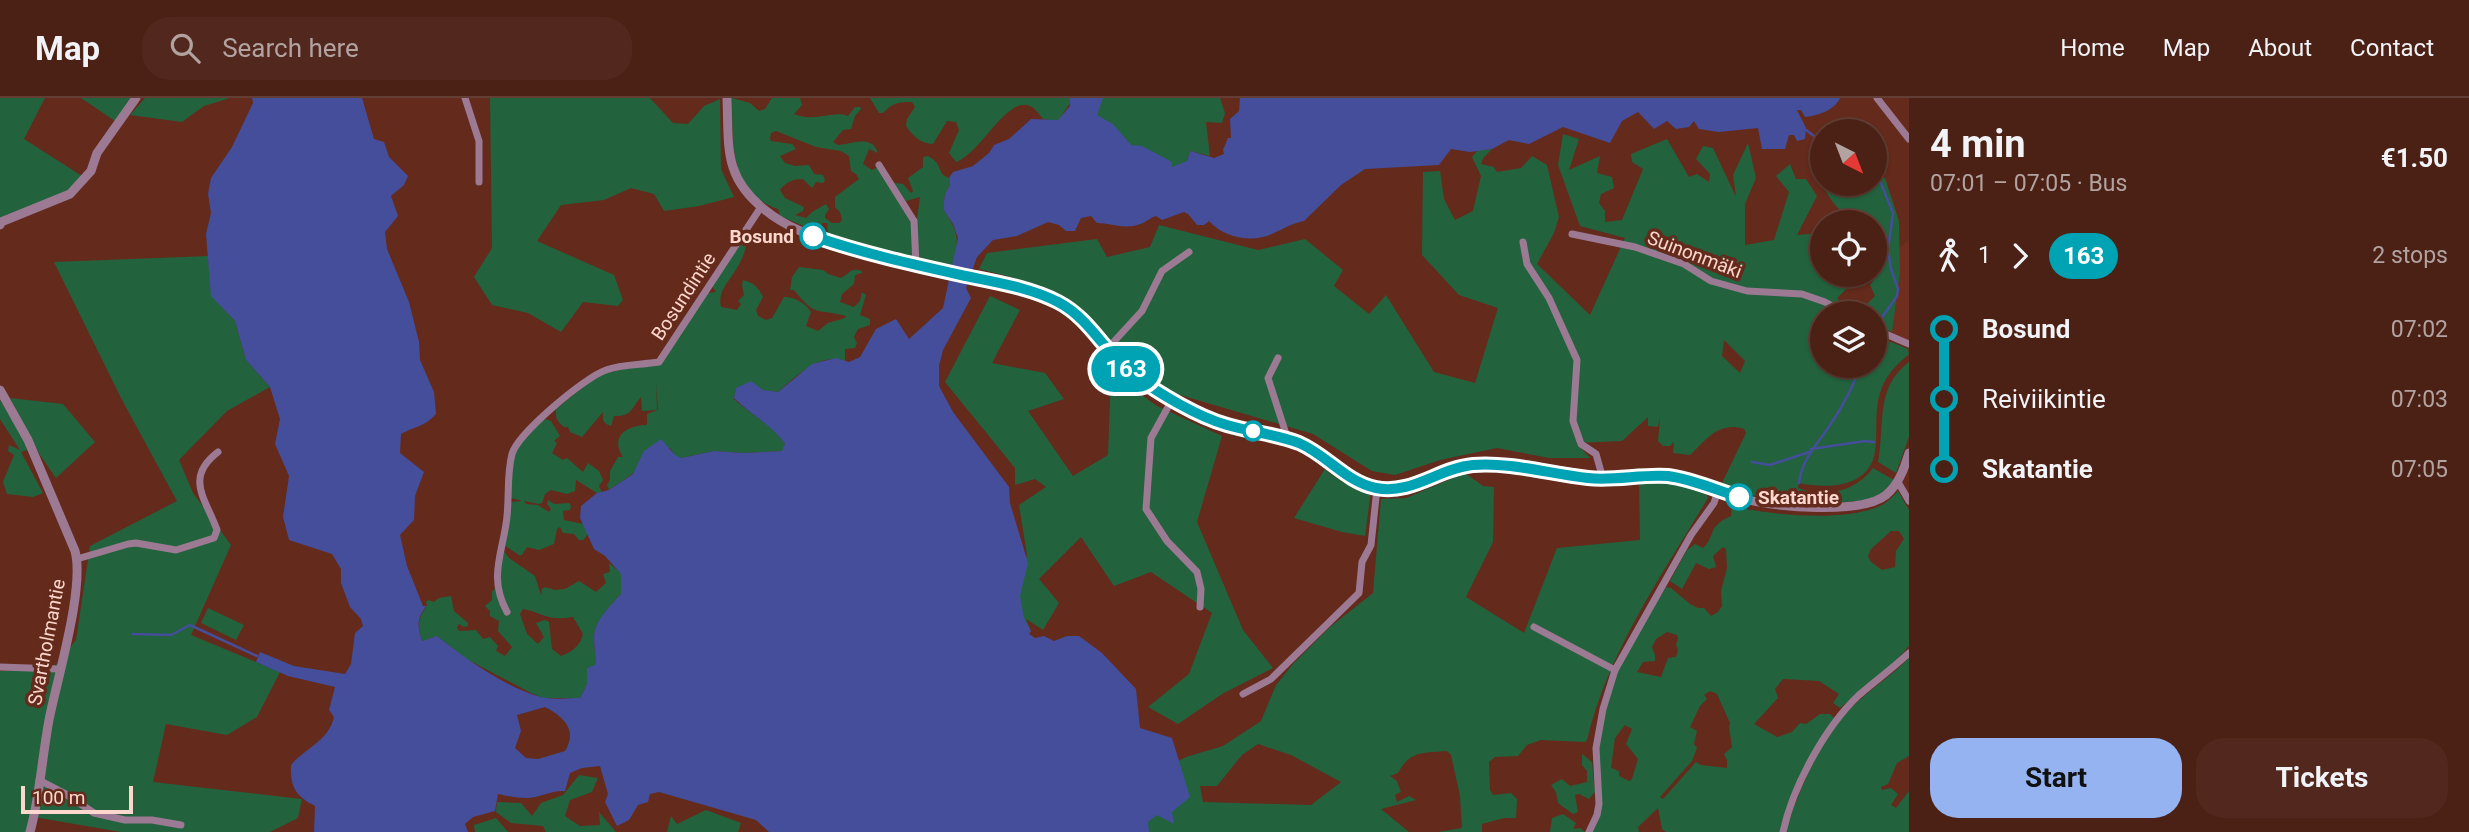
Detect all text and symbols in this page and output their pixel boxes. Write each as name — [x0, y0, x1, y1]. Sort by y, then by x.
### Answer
search box — [142, 17, 632, 80]
text: Map — [35, 29, 100, 68]
icon: search — [166, 29, 204, 67]
text: Search here — [222, 33, 359, 63]
text: Home — [2060, 34, 2125, 62]
text: Map — [2163, 34, 2210, 62]
text: About — [2248, 34, 2312, 62]
text: Contact — [2350, 34, 2434, 62]
north arrow — [1810, 119, 1886, 196]
map controls — [1810, 119, 1887, 378]
text: 4 min — [1930, 122, 2026, 166]
text: €1.50 — [2381, 143, 2448, 173]
text: 07:01 – 07:05 · Bus — [1930, 170, 2127, 197]
button: locate — [1810, 210, 1887, 287]
marker: Bosund — [800, 223, 826, 249]
place label: Bosund — [729, 225, 794, 248]
street label: Suinonmäki — [1644, 226, 1745, 283]
icon: walk — [1930, 237, 1968, 275]
icon: forward — [2001, 237, 2039, 275]
text: 1 — [1978, 242, 1991, 269]
text: 163 — [2063, 242, 2104, 270]
text: 2 stops — [2372, 242, 2448, 269]
street label: Bosundintie — [646, 248, 720, 345]
button: layers — [1810, 301, 1887, 378]
text: Bosund — [1982, 314, 2070, 344]
text: 07:02 — [2391, 316, 2448, 343]
line badge: 163 — [1086, 346, 1166, 392]
text: 163 — [1105, 355, 1147, 383]
text: Reiviikintie — [1982, 384, 2106, 414]
text: 07:03 — [2391, 386, 2448, 413]
unlabelled marker — [1243, 421, 1263, 441]
text: Skatantie — [1982, 454, 2093, 484]
text: 07:05 — [2391, 456, 2448, 483]
marker: Skatantie — [1726, 484, 1752, 510]
place label: Skatantie — [1758, 486, 1839, 509]
street label: Svartholmantie — [23, 577, 70, 707]
button: Start — [1930, 738, 2182, 818]
button: Tickets — [2196, 738, 2448, 818]
scale bar — [21, 783, 133, 815]
text: 100 m — [32, 786, 85, 809]

